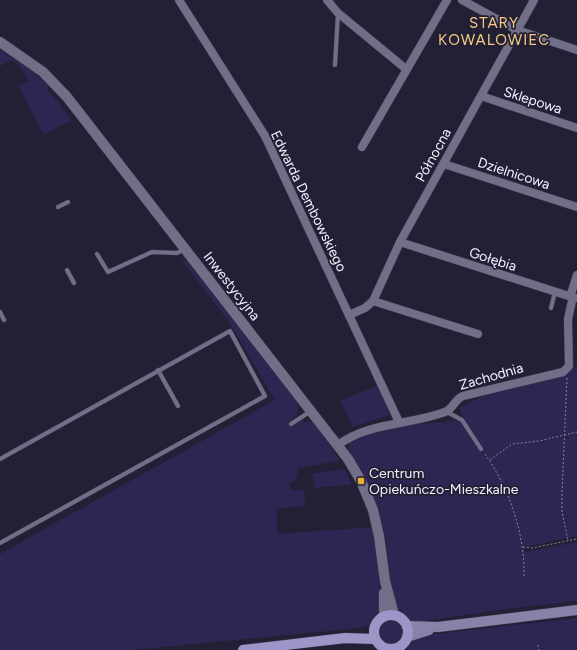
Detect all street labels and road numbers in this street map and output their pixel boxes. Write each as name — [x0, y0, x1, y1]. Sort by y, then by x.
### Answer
street label: Sklepowa — [502, 83, 564, 118]
street label: Północna — [412, 126, 455, 185]
street label: Edwarda Dembowskiego — [267, 128, 350, 275]
street label: Dzielnicowa — [476, 154, 552, 193]
street label: Gołębia — [467, 244, 519, 275]
street label: Inwestycyjna — [200, 249, 264, 324]
street label: Zachodnia — [457, 359, 525, 394]

